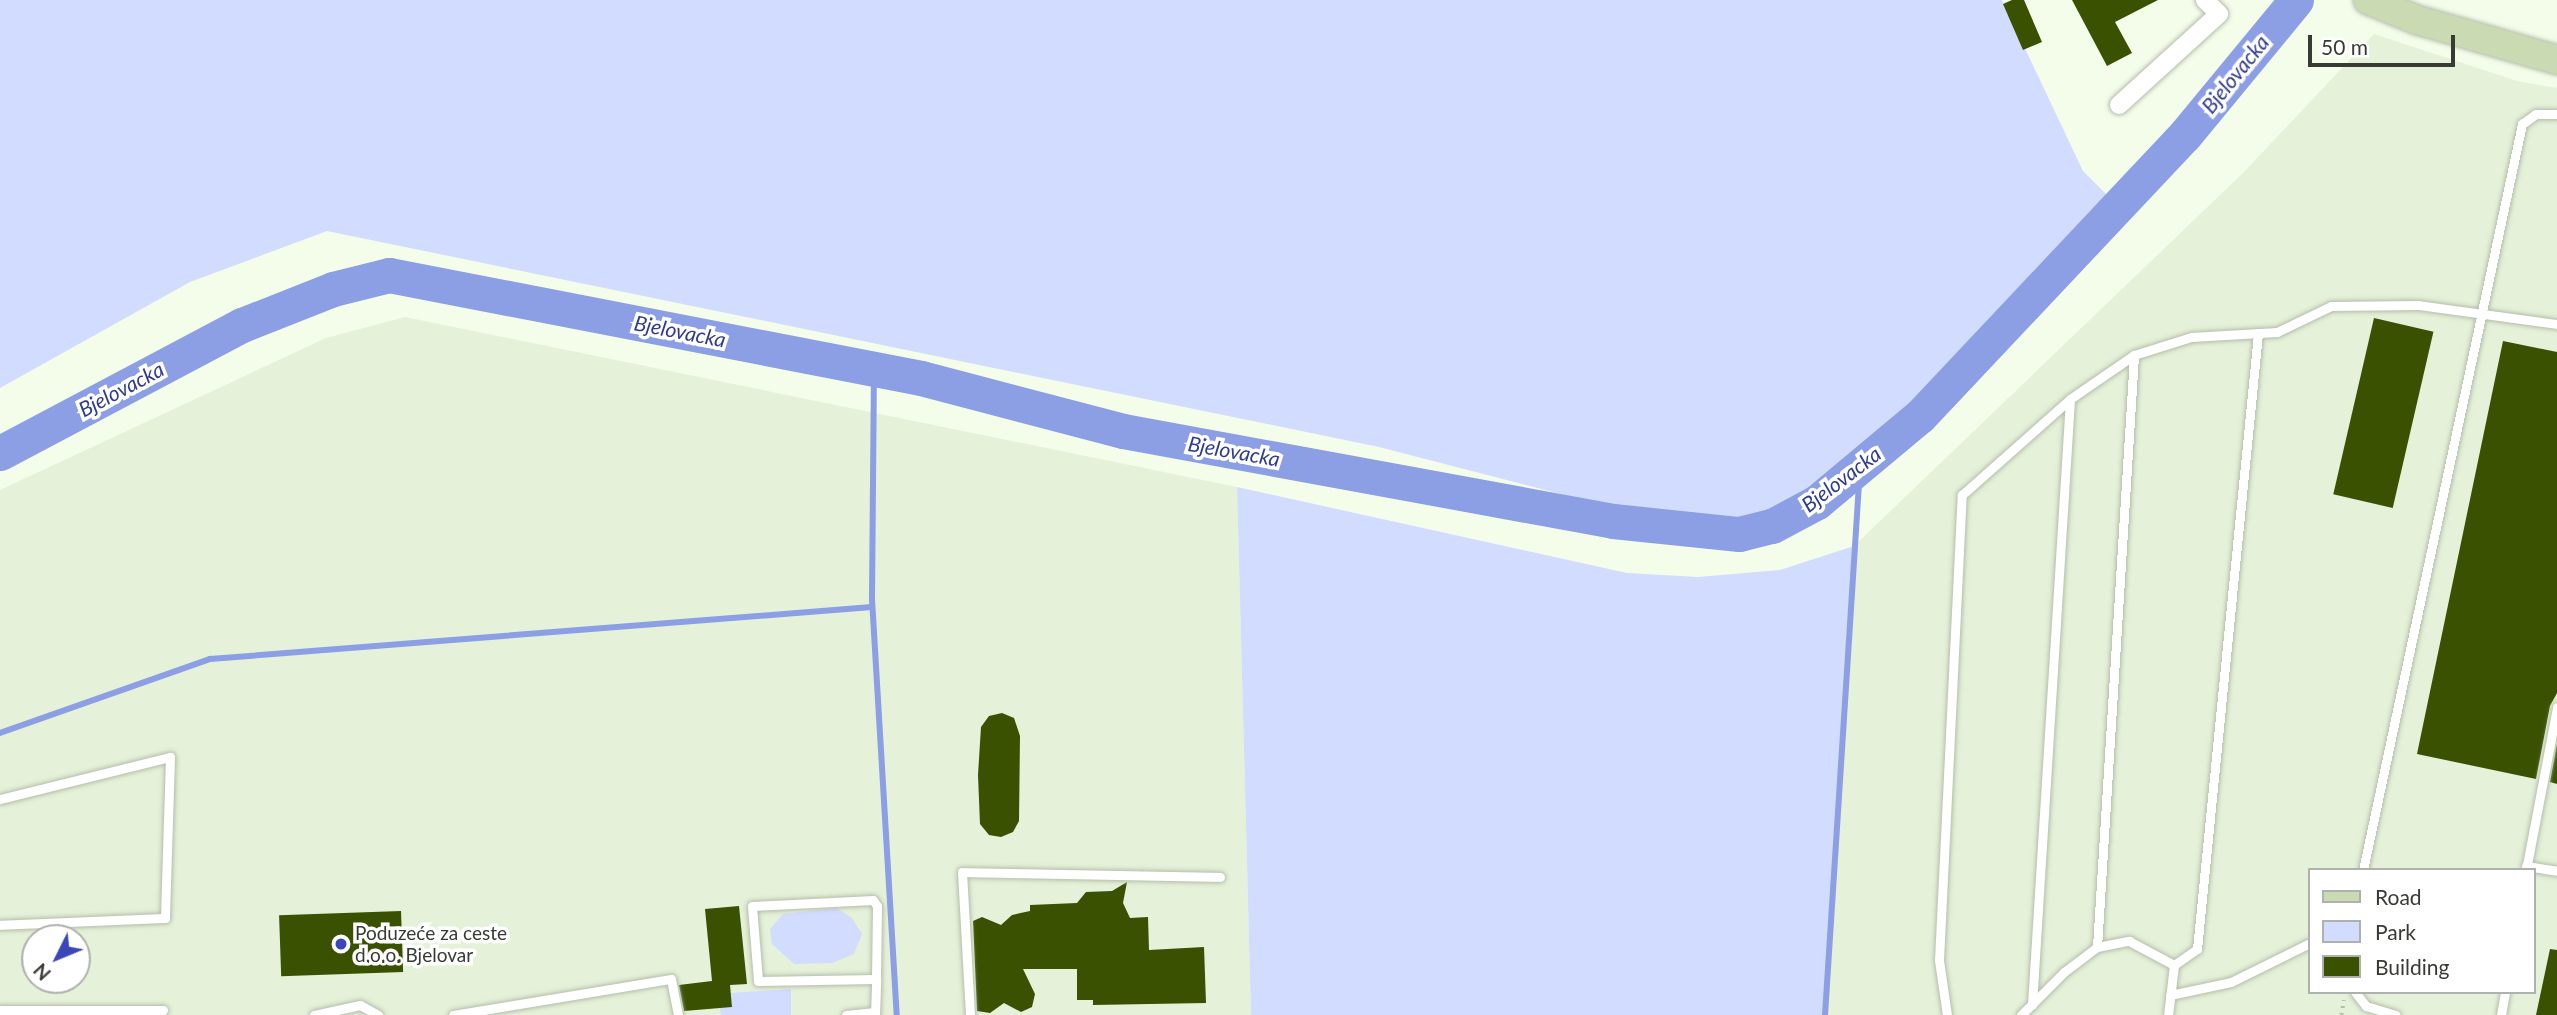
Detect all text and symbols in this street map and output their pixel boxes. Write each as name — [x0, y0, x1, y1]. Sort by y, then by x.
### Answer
scale bar — [2312, 21, 2459, 65]
water label: Bjelovacka — [2196, 30, 2274, 118]
text: 50 m — [2321, 34, 2368, 59]
water label: Bjelovacka — [632, 310, 728, 352]
water label: Bjelovacka — [74, 356, 168, 422]
water label: Bjelovacka — [1186, 431, 1282, 471]
water label: Bjelovacka — [1796, 441, 1886, 517]
legend — [2308, 868, 2536, 994]
text: Road — [2375, 884, 2422, 909]
text: Park — [2375, 919, 2416, 944]
place label: Poduzeće za ceste d.o.o. Bjelovar — [355, 922, 507, 966]
north arrow — [21, 924, 91, 994]
marker: Poduzeće za ceste d.o.o. Bjelovar — [333, 936, 349, 952]
text: Building — [2375, 954, 2450, 979]
text: N — [28, 959, 55, 986]

